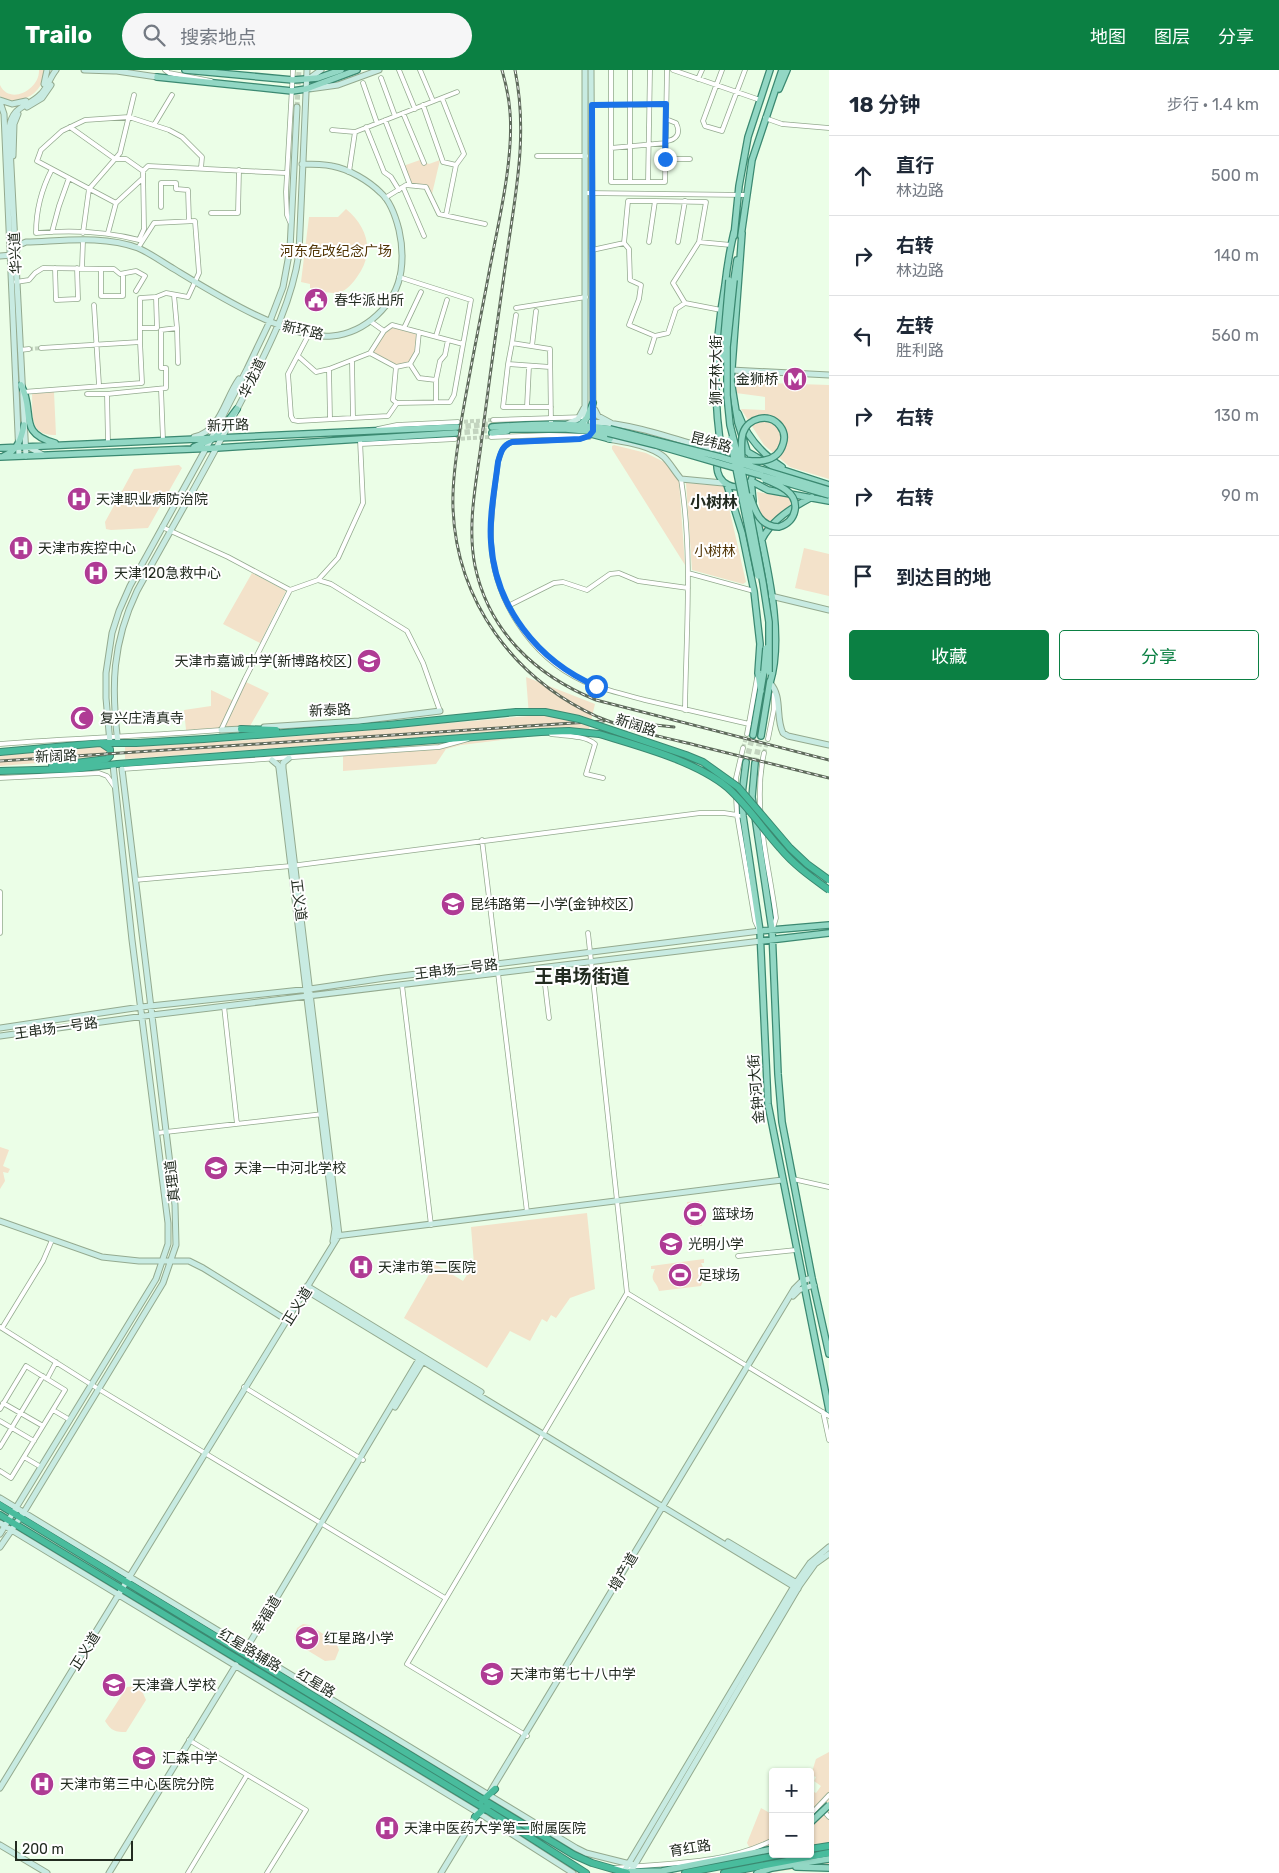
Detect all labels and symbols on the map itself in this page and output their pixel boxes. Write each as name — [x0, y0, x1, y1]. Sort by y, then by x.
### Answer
route end — [654, 148, 677, 171]
street label: 华兴道 — [6, 232, 25, 274]
park label: 河东危改纪念广场 — [280, 243, 392, 260]
public building icon: 春华派出所 — [303, 287, 329, 313]
place label: 春华派出所 — [334, 292, 404, 309]
street label: 新环路 — [281, 317, 325, 343]
street label: 狮子林大街 — [708, 335, 725, 405]
street label: 华龙道 — [236, 356, 269, 401]
metro station icon: 金狮桥 — [782, 366, 808, 392]
place label: 金狮桥 — [736, 371, 778, 388]
street label: 新开路 — [207, 416, 249, 435]
street label: 昆纬路 — [688, 429, 733, 456]
hospital icon: 天津职业病防治院 — [66, 486, 92, 512]
place label: 天津职业病防治院 — [96, 491, 208, 508]
district label: 小树林 — [690, 493, 738, 512]
hospital icon: 天津市疾控中心 — [8, 535, 34, 561]
place label: 天津市疾控中心 — [38, 540, 136, 557]
park label: 小树林 — [694, 543, 736, 560]
hospital icon: 天津120急救中心 — [83, 560, 109, 586]
place label: 天津120急救中心 — [114, 565, 221, 582]
school or university icon: 天津市嘉诚中学(新博路校区) — [356, 648, 382, 674]
place label: 天津市嘉诚中学(新博路校区) — [175, 653, 352, 670]
route start — [585, 675, 608, 698]
street label: 新泰路 — [309, 701, 351, 720]
mosque icon: 复兴庄清真寺 — [69, 705, 95, 731]
place label: 复兴庄清真寺 — [100, 710, 184, 727]
street label: 新阔路 — [613, 711, 658, 740]
street label: 新阔路 — [35, 747, 77, 766]
street label: 正义道 — [288, 878, 309, 922]
school or university icon: 昆纬路第一小学(金钟校区) — [440, 891, 466, 917]
place label: 昆纬路第一小学(金钟校区) — [470, 896, 634, 913]
street label: 王串场一号路 — [413, 956, 499, 983]
district label: 王串场街道 — [534, 965, 630, 988]
street label: 王串场一号路 — [13, 1014, 99, 1043]
street label: 金钟河大街 — [745, 1053, 768, 1125]
school or university icon: 天津一中河北学校 — [203, 1155, 229, 1181]
street label: 真理道 — [162, 1159, 183, 1203]
place label: 天津一中河北学校 — [234, 1160, 346, 1177]
sports icon: 篮球场 — [682, 1201, 708, 1227]
place label: 篮球场 — [712, 1206, 754, 1223]
school or university icon: 光明小学 — [658, 1231, 684, 1257]
place label: 光明小学 — [688, 1236, 744, 1253]
hospital icon: 天津市第二医院 — [348, 1254, 374, 1280]
place label: 天津市第二医院 — [378, 1259, 476, 1276]
sports icon: 足球场 — [667, 1262, 693, 1288]
place label: 足球场 — [698, 1267, 740, 1284]
street label: 正义道 — [279, 1284, 316, 1329]
street label: 增产道 — [605, 1550, 642, 1595]
street label: 幸福道 — [248, 1593, 285, 1638]
street label: 红星路辅路 — [215, 1625, 284, 1676]
school or university icon: 红星路小学 — [294, 1625, 320, 1651]
street label: 正义道 — [67, 1629, 104, 1674]
place label: 红星路小学 — [324, 1630, 394, 1647]
school or university icon: 天津市第七十八中学 — [479, 1661, 505, 1687]
street label: 红星路 — [293, 1665, 338, 1702]
place label: 天津市第七十八中学 — [510, 1666, 636, 1683]
school or university icon: 天津聋人学校 — [101, 1672, 127, 1698]
place label: 天津聋人学校 — [132, 1677, 216, 1694]
school or university icon: 汇森中学 — [131, 1745, 157, 1771]
place label: 汇森中学 — [162, 1750, 218, 1767]
hospital icon: 天津市第三中心医院分院 — [29, 1771, 55, 1797]
place label: 天津市第三中心医院分院 — [60, 1776, 214, 1793]
hospital icon: 天津中医药大学第二附属医院 — [374, 1815, 400, 1841]
place label: 天津中医药大学第二附属医院 — [404, 1820, 586, 1837]
street label: 育红路 — [668, 1837, 712, 1860]
scale bar — [15, 1838, 132, 1861]

